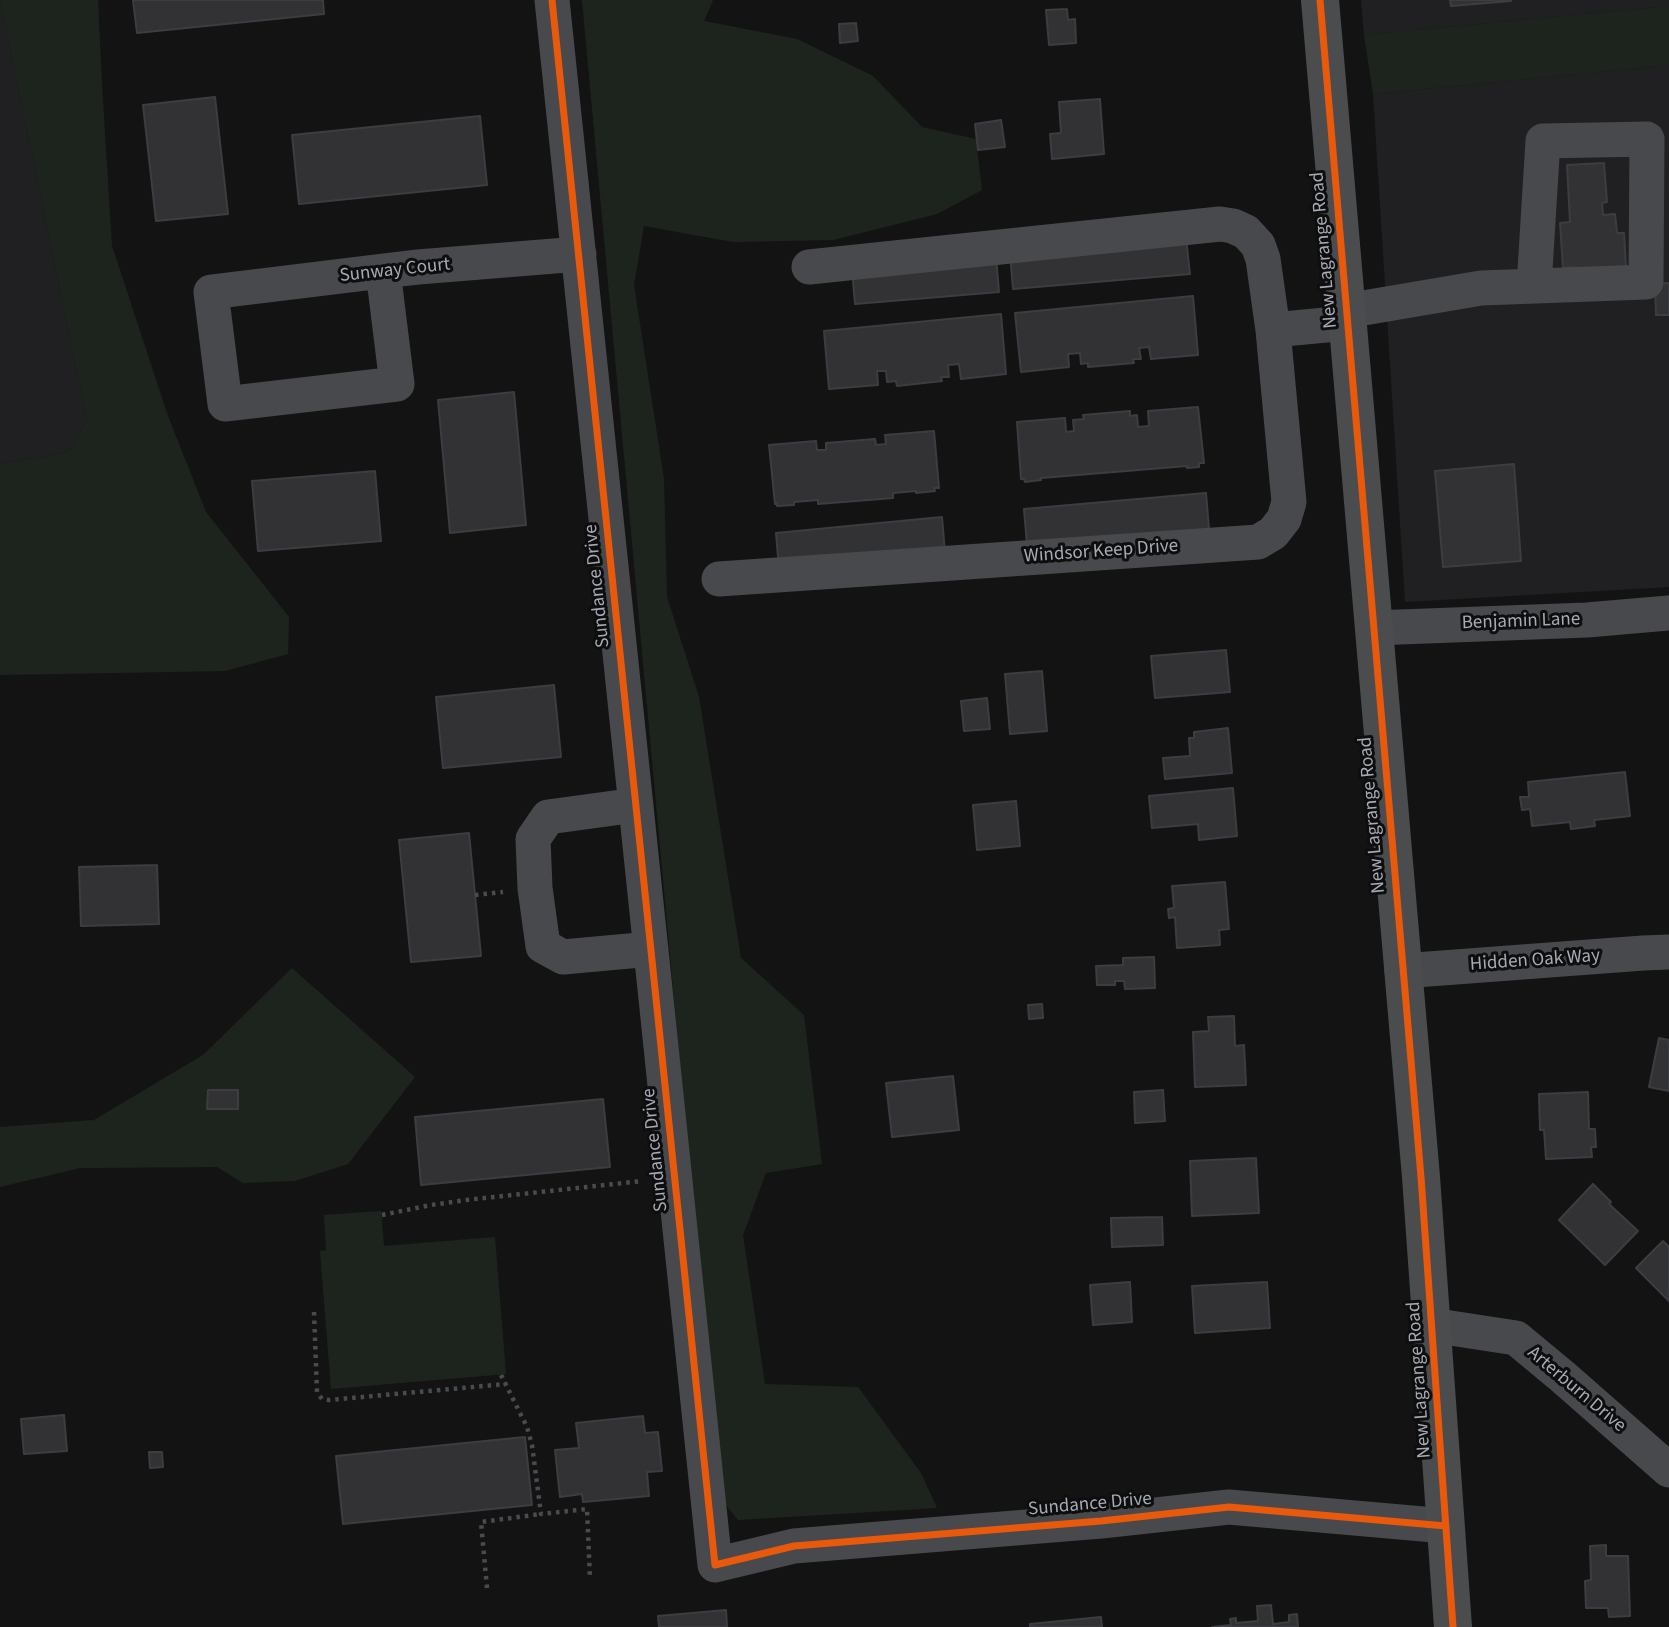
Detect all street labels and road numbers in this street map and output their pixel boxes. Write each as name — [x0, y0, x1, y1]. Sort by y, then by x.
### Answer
street label: New Lagrange Road — [1307, 171, 1343, 329]
street label: Sunway Court — [339, 254, 451, 288]
street label: Sundance Drive — [580, 523, 616, 649]
street label: Windsor Keep Drive — [1023, 535, 1179, 569]
street label: Benjamin Lane — [1461, 609, 1581, 635]
street label: New Lagrange Road — [1355, 736, 1391, 894]
street label: Hidden Oak Way — [1469, 945, 1601, 977]
street label: Sundance Drive — [638, 1087, 674, 1213]
street label: New Lagrange Road — [1403, 1301, 1437, 1459]
street label: Arterburn Drive — [1522, 1342, 1630, 1438]
street label: Sundance Drive — [1027, 1488, 1153, 1522]

